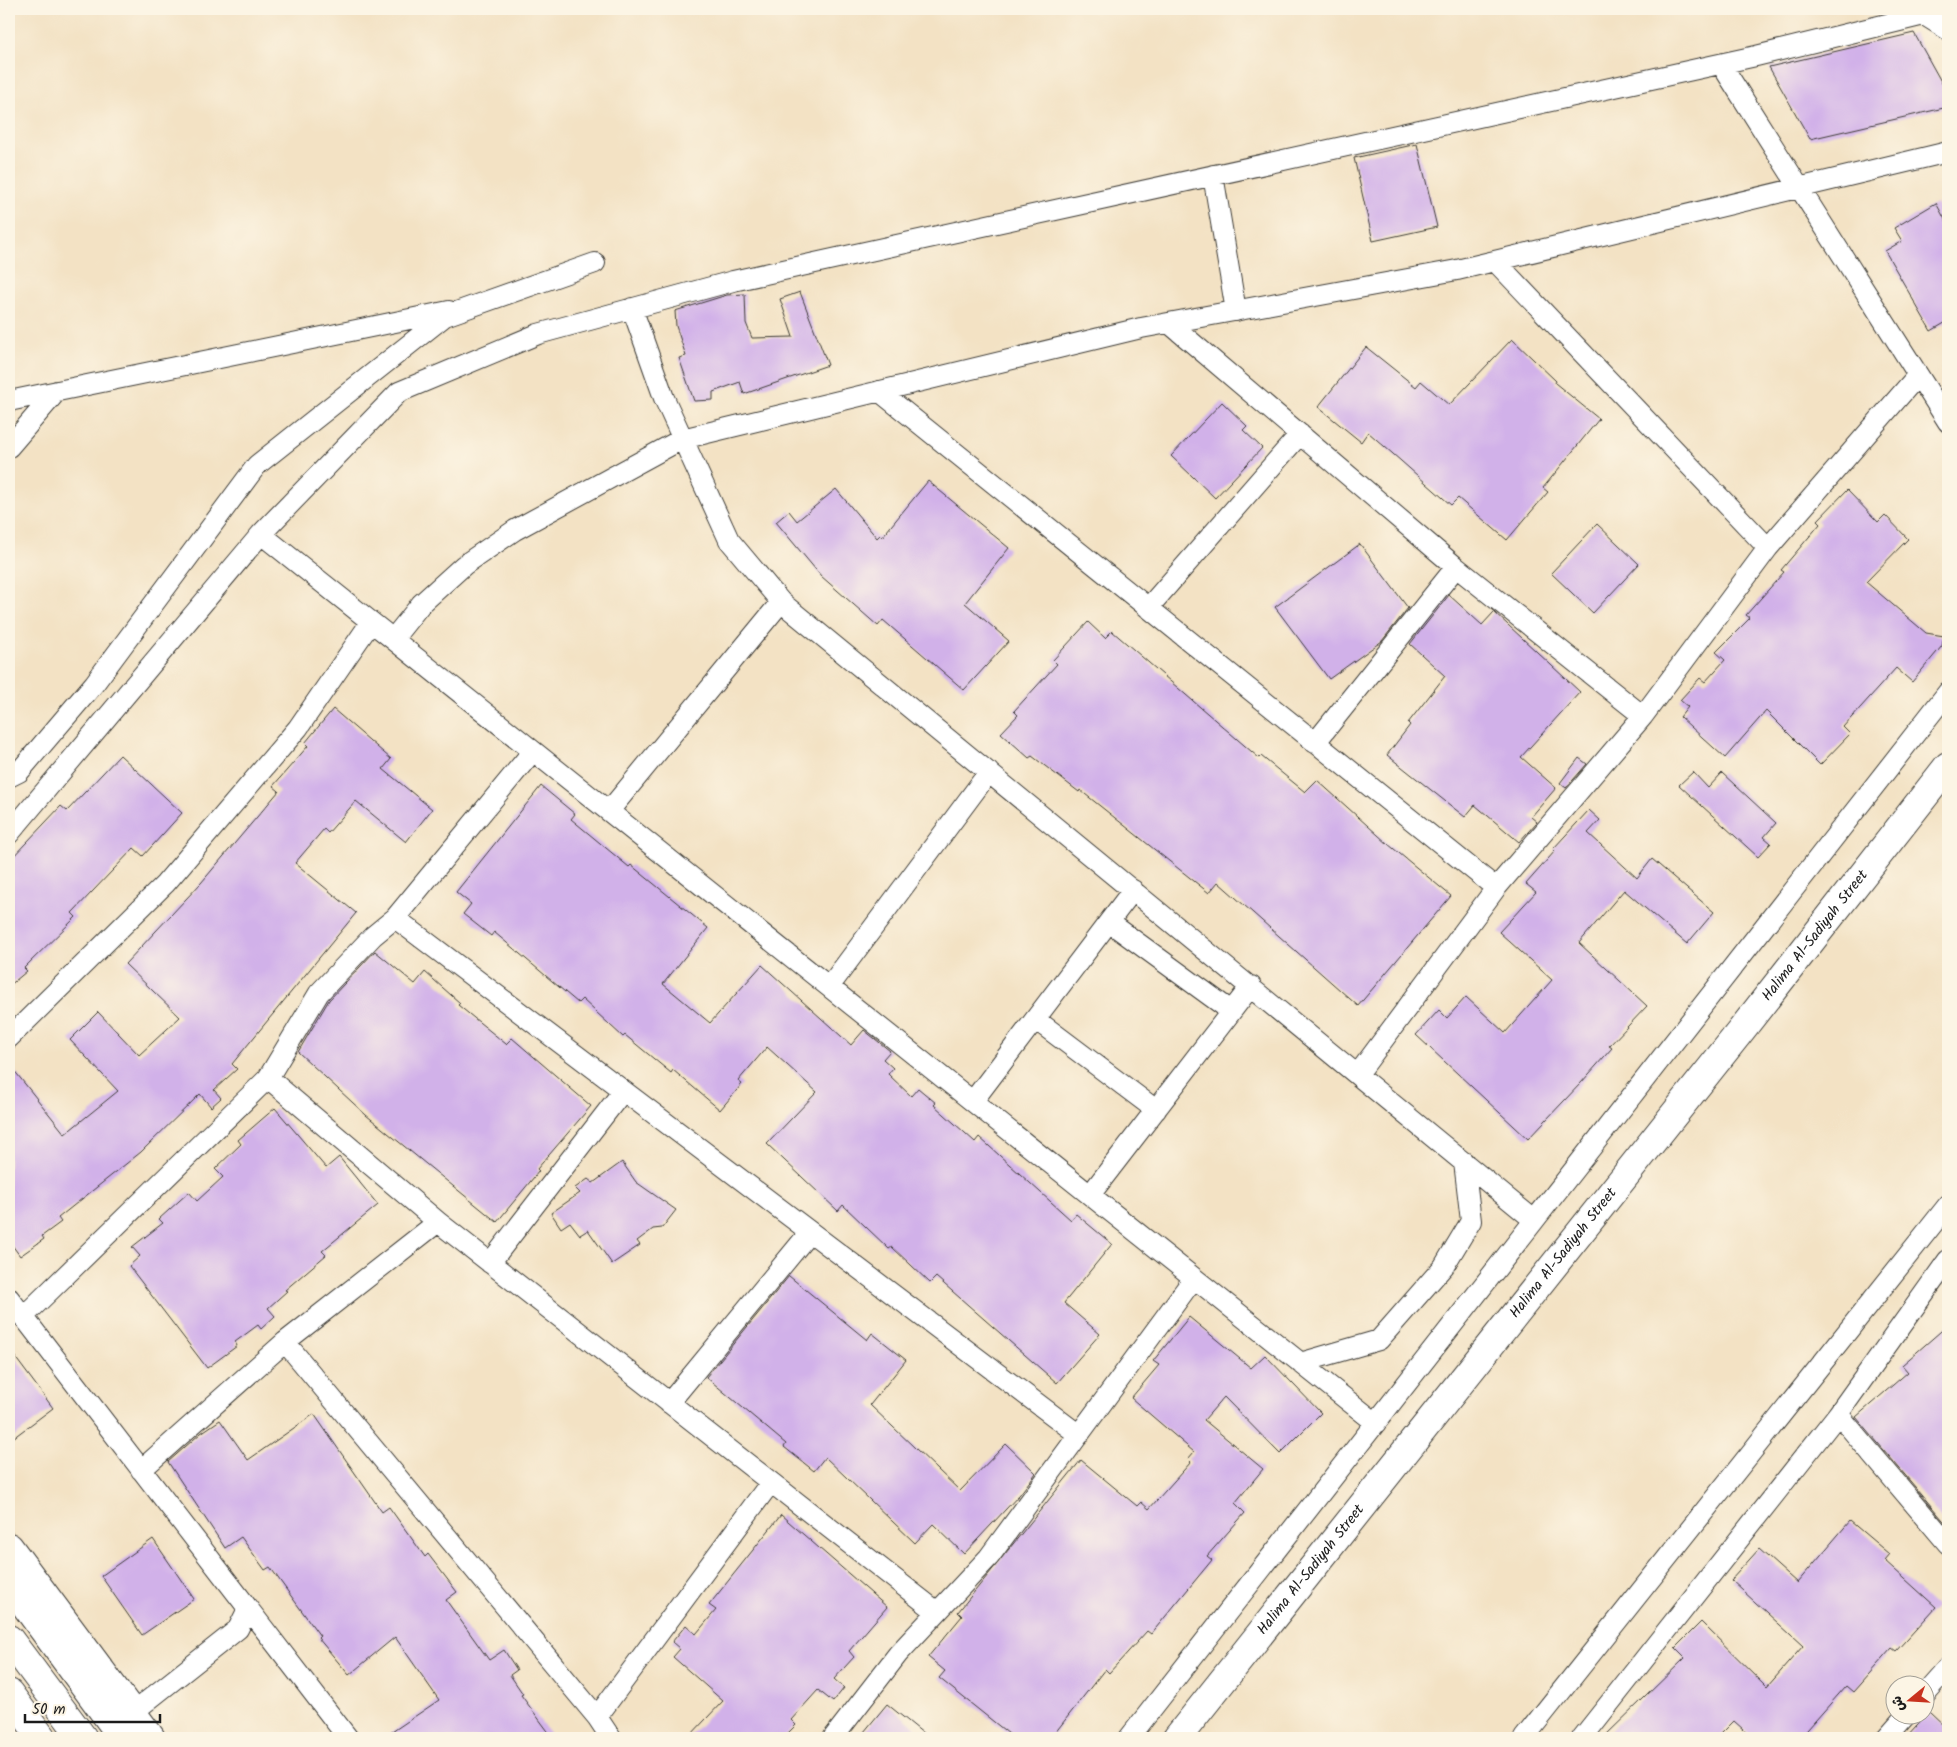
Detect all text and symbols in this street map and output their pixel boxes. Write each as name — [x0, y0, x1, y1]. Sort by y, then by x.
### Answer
street label: Halima Al-Sadiyah Street — [1756, 865, 1874, 1007]
street label: Halima Al-Sadiyah Street — [1504, 1182, 1623, 1324]
street label: Halima Al-Sadiyah Street — [1251, 1499, 1371, 1640]
north arrow — [1884, 1674, 1934, 1724]
scale bar — [25, 1692, 160, 1724]
text: ش — [1886, 1693, 1911, 1714]
text: 50 m — [32, 1698, 66, 1722]

